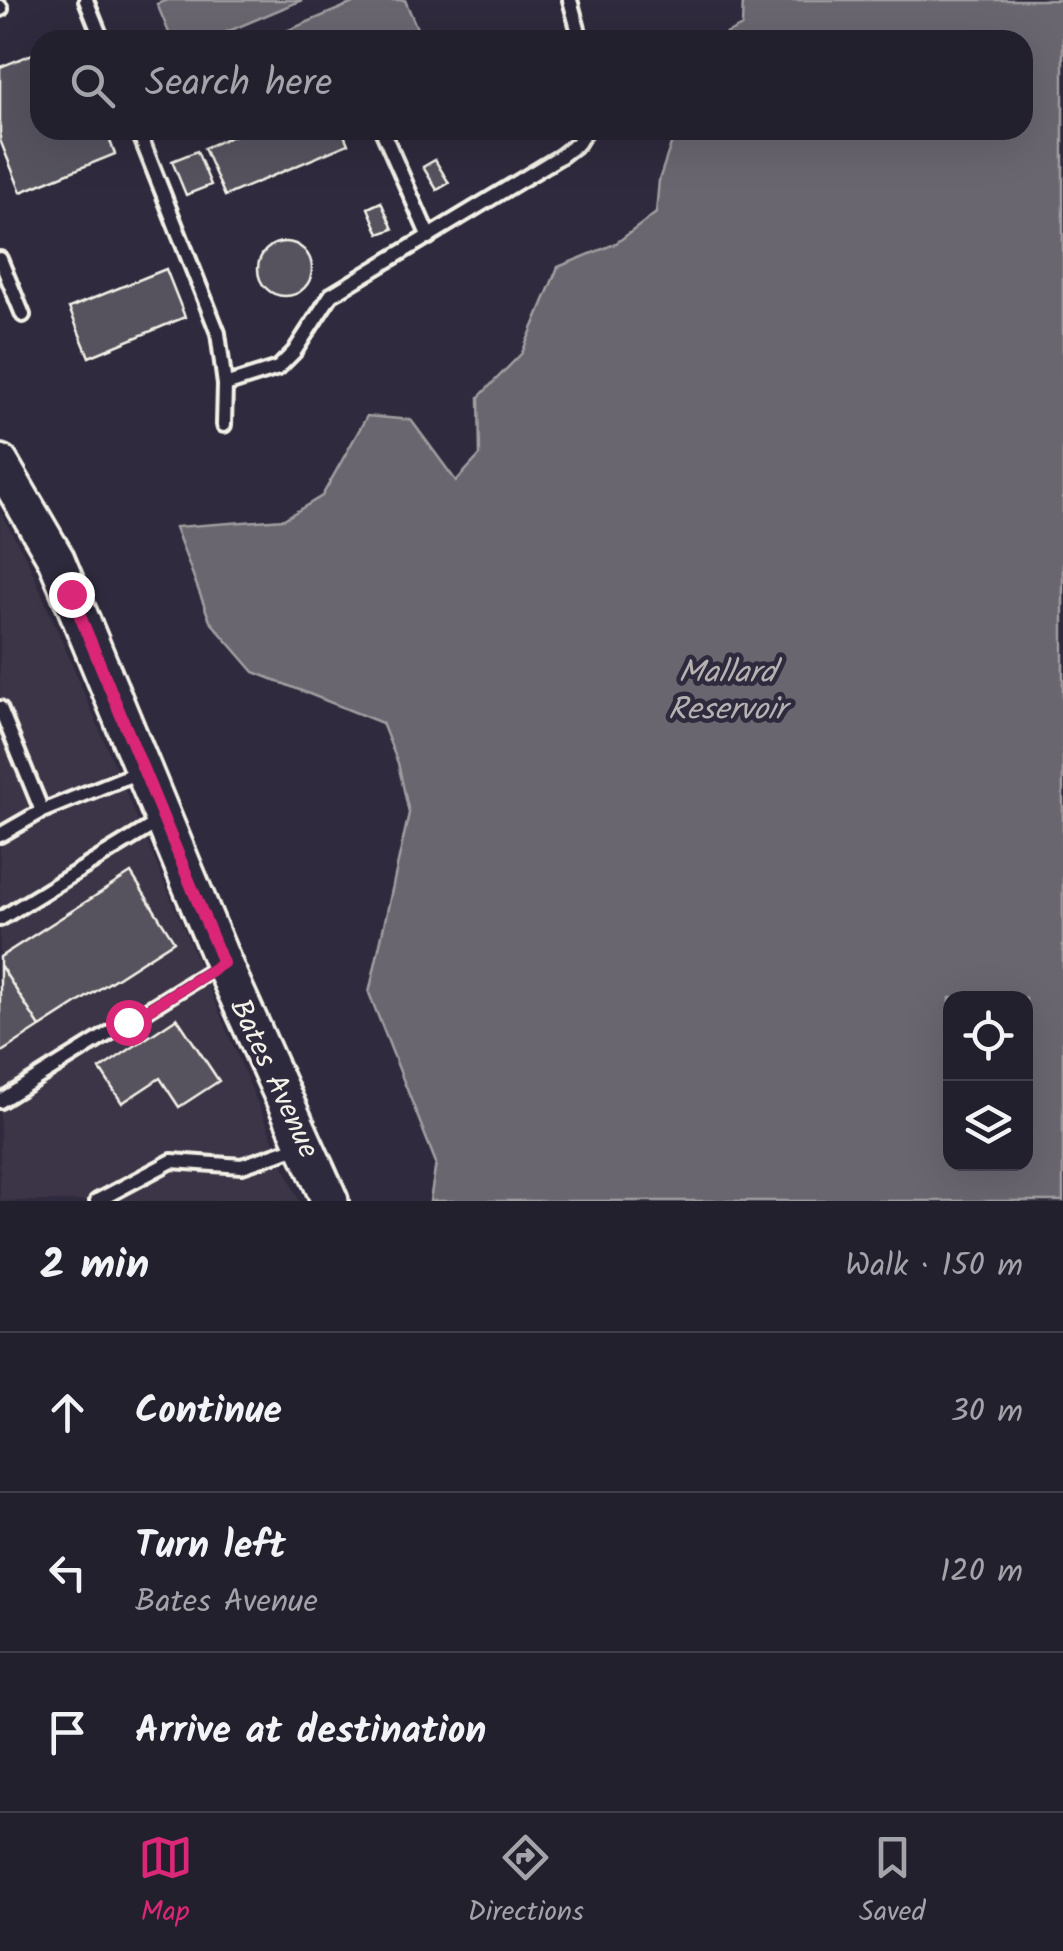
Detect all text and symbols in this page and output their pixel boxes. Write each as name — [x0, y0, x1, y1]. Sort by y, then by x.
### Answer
search box — [30, 30, 1033, 140]
text: Search here — [145, 55, 332, 115]
icon: search — [65, 58, 120, 113]
route end — [49, 572, 95, 618]
water label: Mallard Reservoir — [668, 648, 792, 736]
street label: Bates Avenue — [215, 991, 331, 1167]
map controls — [943, 991, 1033, 1171]
button: locate — [943, 991, 1033, 1081]
route start — [106, 1000, 152, 1046]
button: layers — [943, 1081, 1033, 1171]
text: 2 min — [40, 1233, 149, 1300]
text: Walk · 150 m — [845, 1241, 1023, 1292]
text: Continue — [135, 1382, 282, 1442]
icon: ahead — [40, 1385, 95, 1440]
text: 30 m — [950, 1387, 1023, 1438]
text: Turn left — [135, 1517, 286, 1577]
icon: left — [40, 1545, 95, 1600]
text: 120 m — [940, 1547, 1023, 1598]
text: Bates Avenue — [135, 1577, 318, 1628]
text: Arrive at destination — [135, 1702, 486, 1762]
icon: arrive — [40, 1705, 95, 1760]
tab: Map — [138, 1830, 193, 1935]
tab: Directions — [468, 1830, 584, 1935]
tab: Saved — [859, 1830, 925, 1935]

